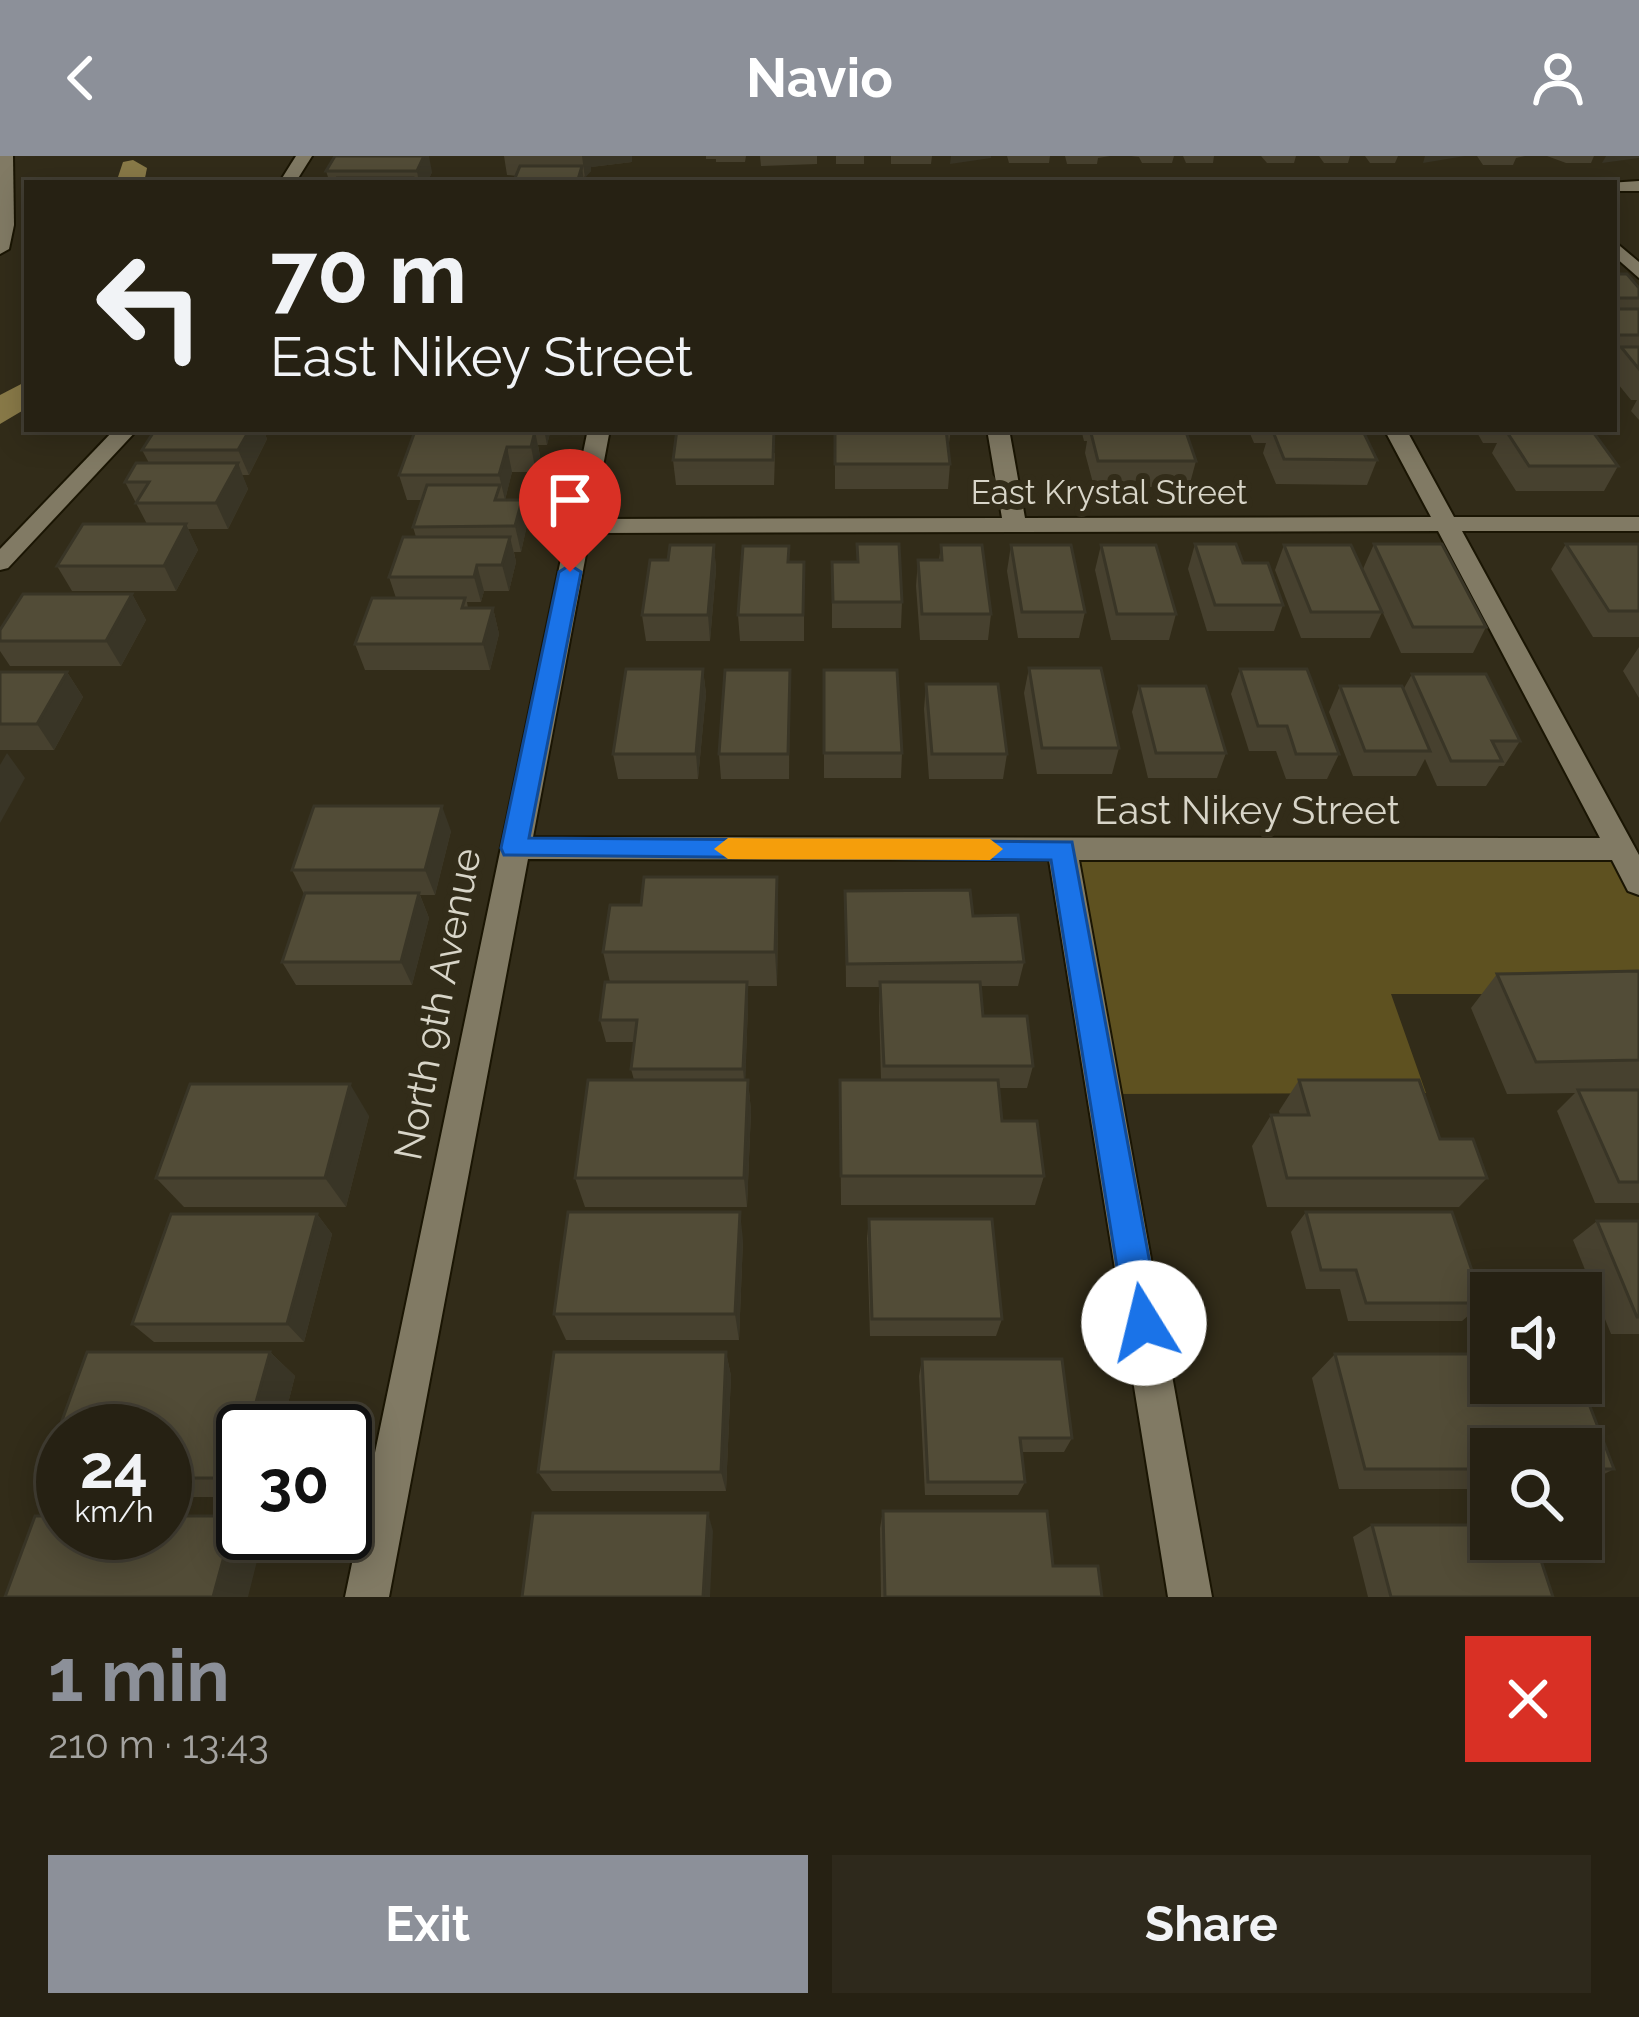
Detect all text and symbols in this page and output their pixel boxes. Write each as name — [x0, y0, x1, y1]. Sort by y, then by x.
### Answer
icon: back — [48, 45, 114, 111]
icon: person — [1525, 45, 1591, 111]
text: Navio — [746, 46, 893, 110]
text: 70 m — [270, 224, 467, 323]
icon: left — [72, 228, 228, 384]
text: East Nikey Street — [270, 325, 693, 389]
pin — [519, 449, 621, 572]
icon: arrive — [537, 467, 603, 533]
street label: East Krystal Street — [971, 473, 1247, 512]
street label: East Nikey Street — [1094, 787, 1400, 833]
street label: North 9th Avenue — [384, 844, 490, 1164]
position arrow — [1081, 1260, 1207, 1386]
map controls — [1470, 1272, 1602, 1560]
button: sound — [1470, 1272, 1602, 1404]
speed limit sign: 30 — [216, 1404, 372, 1560]
button: search — [1470, 1428, 1602, 1560]
text: 24 — [80, 1432, 148, 1502]
text: km/h — [74, 1494, 154, 1529]
text: 1 min — [48, 1633, 230, 1718]
button: close — [1465, 1636, 1591, 1762]
text: 210 m · 13:43 — [48, 1721, 269, 1767]
button: Exit — [48, 1855, 808, 1993]
button: Share — [832, 1855, 1591, 1993]

